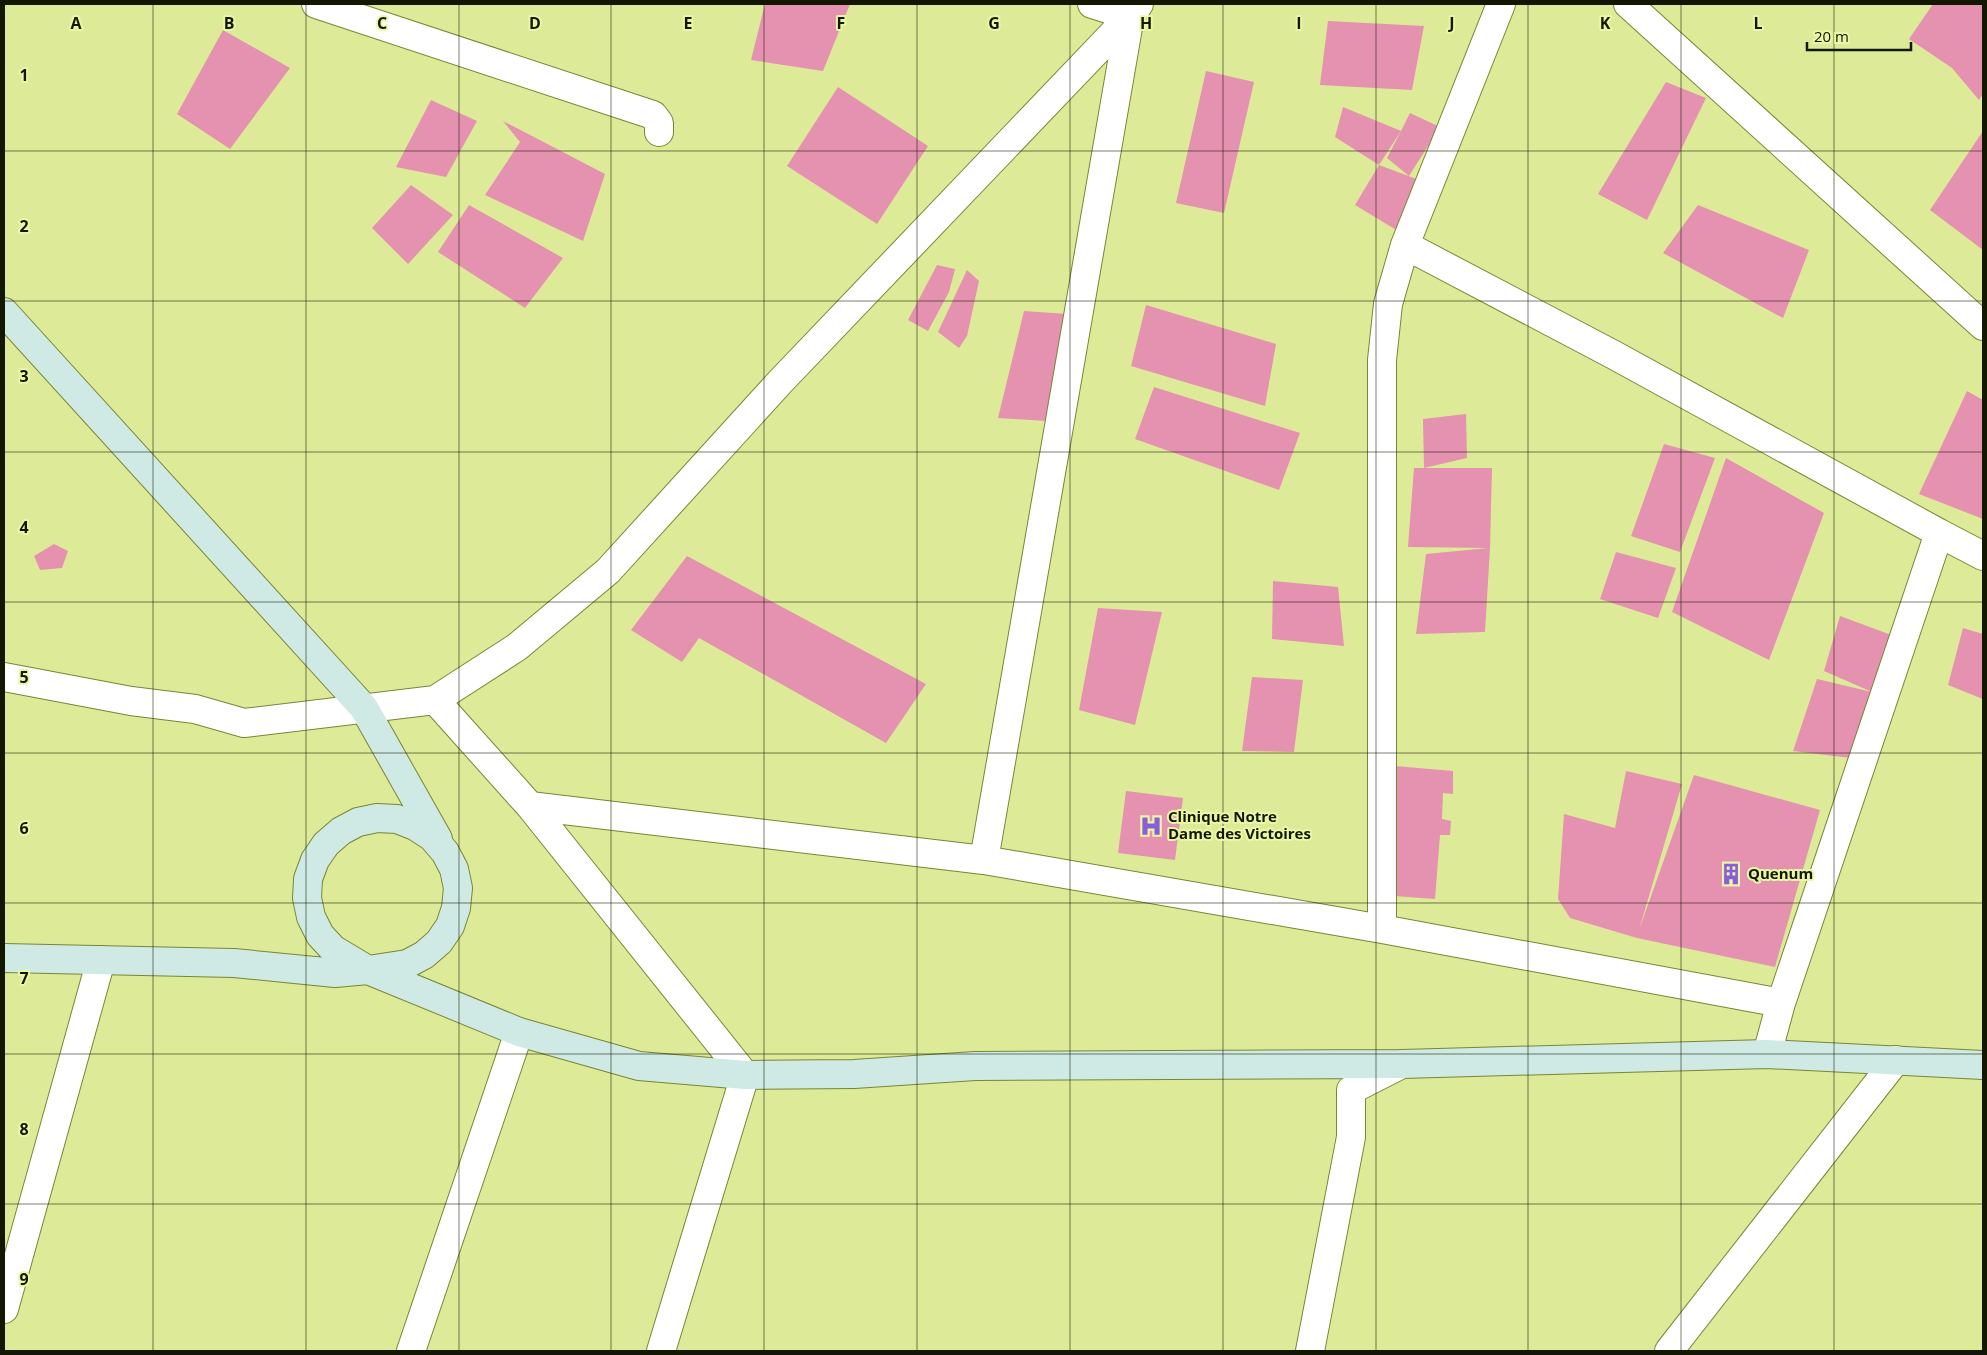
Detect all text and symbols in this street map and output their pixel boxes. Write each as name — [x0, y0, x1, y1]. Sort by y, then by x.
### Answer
text: A — [70, 12, 82, 34]
text: B — [224, 12, 234, 34]
text: C — [377, 12, 387, 34]
text: D — [529, 12, 541, 34]
text: E — [684, 12, 693, 34]
text: F — [837, 12, 845, 34]
text: G — [988, 12, 1000, 34]
text: H — [1140, 12, 1152, 34]
text: I — [1296, 12, 1302, 34]
text: J — [1447, 12, 1455, 34]
text: K — [1600, 12, 1611, 34]
text: L — [1753, 12, 1763, 34]
scale bar — [1807, 20, 1911, 52]
text: 20 m — [1814, 26, 1849, 46]
text: 1 — [19, 64, 29, 86]
text: 2 — [19, 215, 29, 237]
text: 3 — [19, 365, 29, 387]
text: 4 — [19, 516, 29, 538]
text: 5 — [19, 666, 29, 688]
place label: Clinique Notre Dame des Victoires — [1168, 806, 1311, 843]
hospital icon: Clinique Notre Dame des Victoires — [1138, 813, 1164, 839]
text: 6 — [19, 817, 29, 839]
building icon: Quenum — [1718, 861, 1744, 887]
place label: Quenum — [1748, 863, 1813, 883]
text: 7 — [19, 967, 29, 989]
text: 8 — [19, 1118, 29, 1140]
text: 9 — [19, 1268, 29, 1290]

